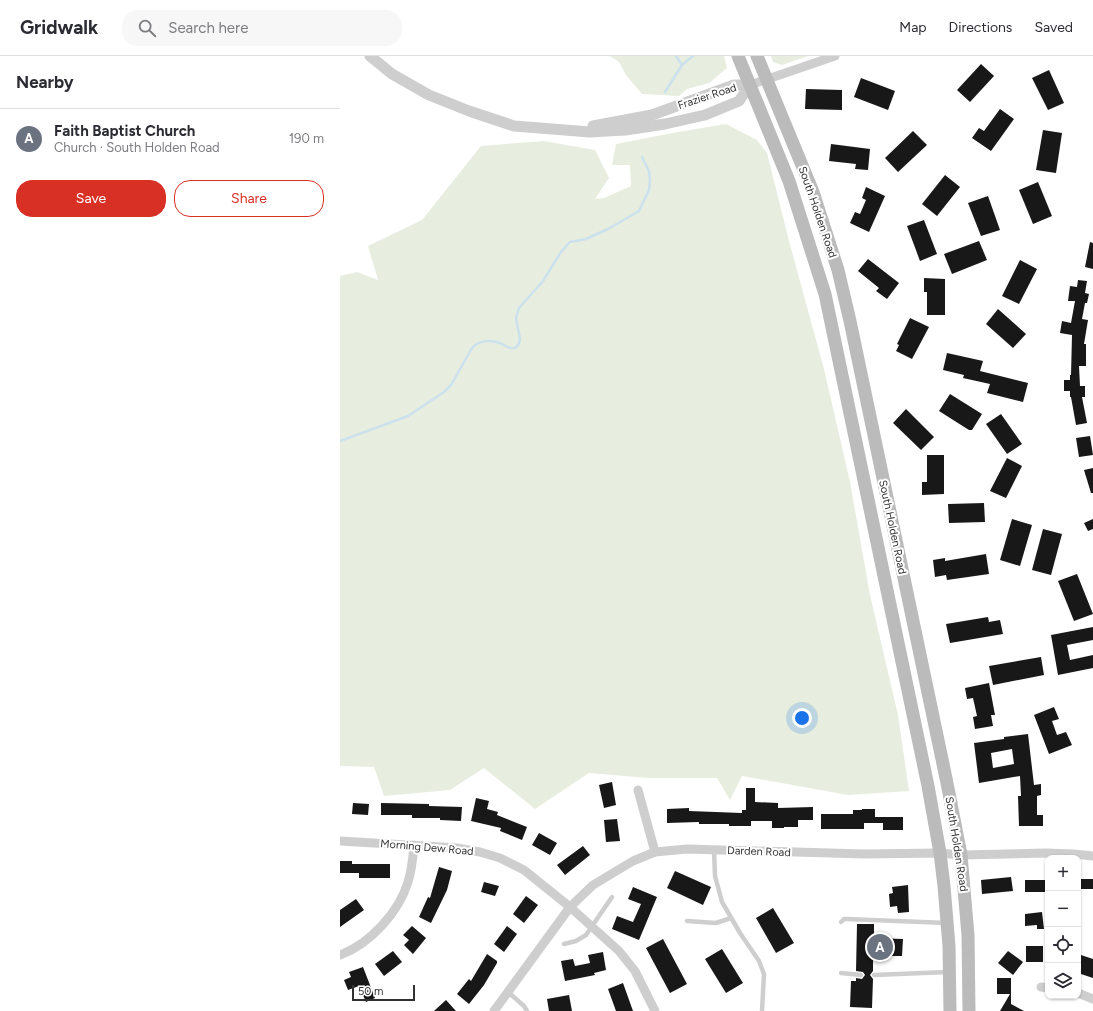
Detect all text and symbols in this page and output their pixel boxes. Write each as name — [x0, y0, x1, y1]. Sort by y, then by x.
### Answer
search box — [122, 10, 402, 46]
text: Gridwalk — [20, 16, 98, 39]
icon: search — [136, 17, 158, 39]
text: Search here — [168, 19, 248, 37]
text: Map — [899, 19, 927, 36]
text: Directions — [949, 19, 1012, 36]
text: Saved — [1034, 19, 1073, 36]
text: Nearby — [16, 72, 74, 92]
street label: Frazier Road — [676, 81, 738, 112]
text: Faith Baptist Church — [54, 122, 195, 140]
text: A — [24, 131, 34, 146]
text: 190 m — [289, 131, 324, 146]
text: Church · South Holden Road — [54, 140, 220, 155]
street label: South Holden Road — [796, 165, 839, 260]
button: Save — [16, 180, 166, 217]
button: Share — [174, 180, 324, 217]
street label: South Holden Road — [876, 479, 909, 575]
your location — [792, 708, 812, 728]
street label: South Holden Road — [943, 796, 970, 892]
street label: Morning Dew Road — [380, 837, 474, 858]
street label: Darden Road — [727, 844, 791, 859]
map controls — [1045, 855, 1081, 999]
button: + — [1045, 855, 1081, 891]
button: − — [1045, 891, 1081, 927]
button: locate — [1045, 927, 1081, 963]
pin: A — [867, 932, 893, 962]
button: layers — [1045, 963, 1081, 999]
scale bar — [352, 983, 415, 1002]
text: 50 m — [358, 985, 383, 998]

